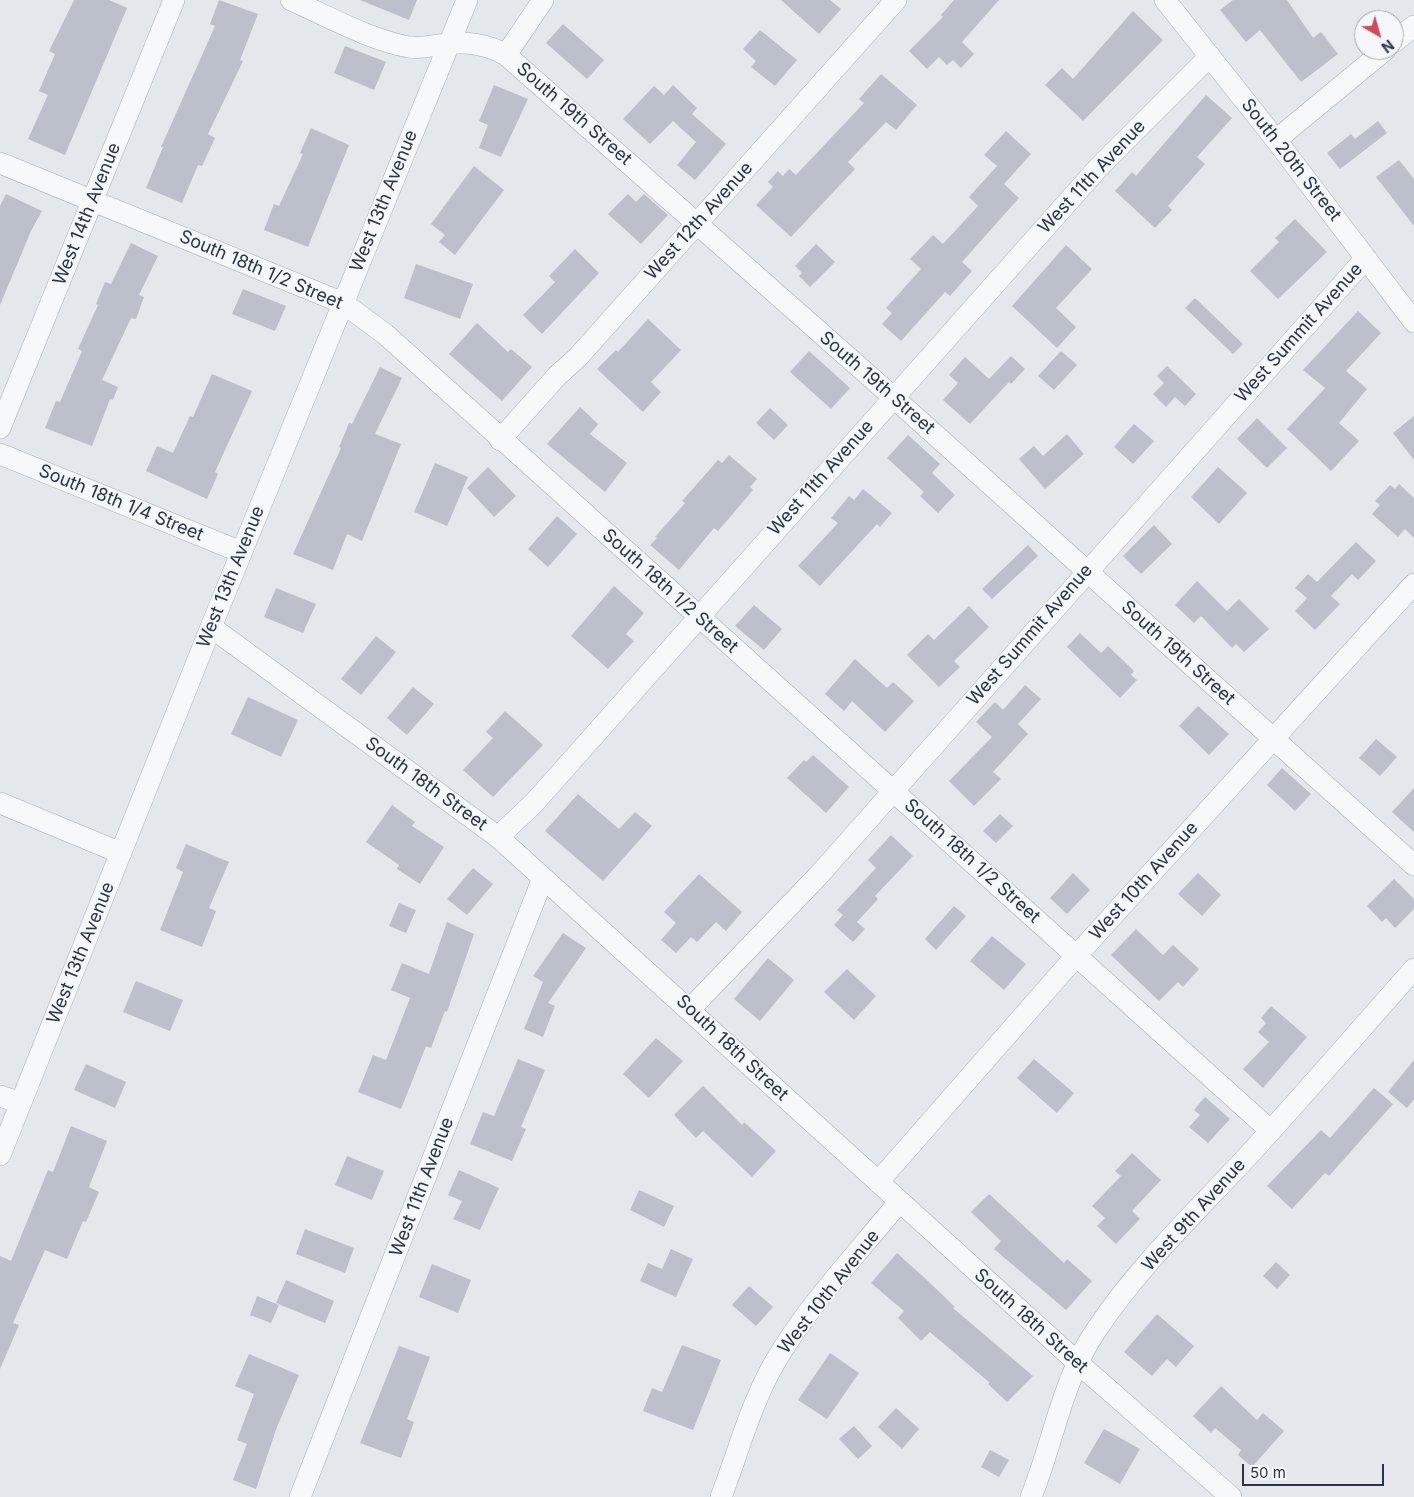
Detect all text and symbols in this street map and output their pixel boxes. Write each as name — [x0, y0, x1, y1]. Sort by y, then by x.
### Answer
north arrow — [1354, 10, 1404, 60]
text: N — [1378, 36, 1397, 56]
street label: South 19th Street — [512, 58, 636, 170]
street label: South 20th Street — [1236, 94, 1346, 226]
street label: West 11th Avenue — [1034, 116, 1150, 238]
street label: West 13th Avenue — [346, 127, 422, 275]
street label: West 14th Avenue — [49, 140, 125, 288]
street label: West 12th Avenue — [640, 158, 758, 284]
street label: South 18th 1/2 Street — [176, 226, 346, 314]
street label: West Summit Avenue — [1231, 259, 1367, 407]
street label: South 19th Street — [815, 327, 939, 439]
street label: West 11th Avenue — [764, 416, 878, 540]
street label: South 18th 1/4 Street — [35, 460, 207, 546]
street label: West 13th Avenue — [193, 503, 269, 651]
street label: South 18th 1/2 Street — [598, 524, 742, 658]
street label: West Summit Avenue — [963, 560, 1097, 710]
street label: South 19th Street — [1117, 596, 1239, 710]
street label: South 18th Street — [361, 733, 491, 835]
street label: South 18th 1/2 Street — [900, 794, 1044, 928]
street label: West 10th Avenue — [1085, 817, 1203, 945]
street label: West 13th Avenue — [43, 879, 119, 1027]
street label: South 18th Street — [671, 991, 793, 1105]
street label: West 11th Avenue — [385, 1114, 459, 1260]
street label: West 9th Avenue — [1138, 1154, 1250, 1276]
street label: West 10th Avenue — [774, 1226, 884, 1358]
street label: South 18th Street — [970, 1264, 1092, 1378]
scale bar — [1244, 1454, 1386, 1486]
text: 50 m — [1250, 1463, 1286, 1482]

